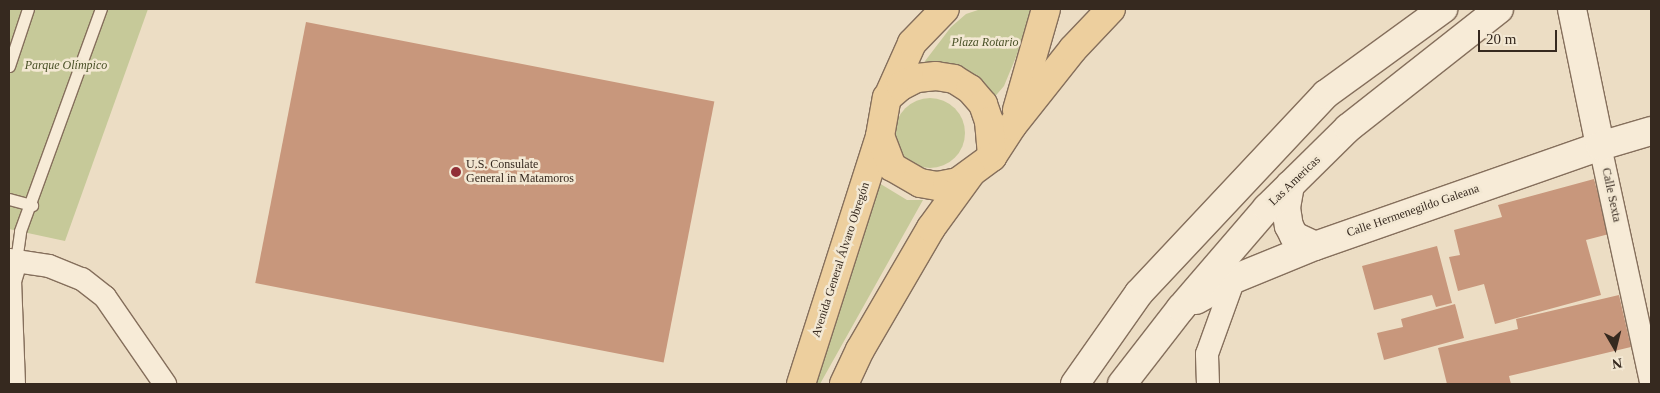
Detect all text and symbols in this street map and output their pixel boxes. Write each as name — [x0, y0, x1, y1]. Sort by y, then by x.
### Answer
scale bar — [1480, 20, 1559, 52]
text: 20 m — [1486, 31, 1516, 47]
park label: Plaza Rotario — [951, 36, 1019, 50]
park label: Parque Olímpico — [25, 59, 107, 73]
street label: Las Americas — [1266, 153, 1324, 209]
place label: U.S. Consulate General in Matamoros — [466, 158, 574, 186]
marker: U.S. Consulate General in Matamoros — [450, 166, 462, 178]
street label: Calle Sexta — [1598, 167, 1624, 223]
street label: Avenida General Álvaro Obregón — [809, 181, 873, 339]
street label: Calle Hermenegildo Galeana — [1345, 182, 1481, 240]
north arrow — [1590, 323, 1640, 373]
text: N — [1611, 355, 1623, 371]

